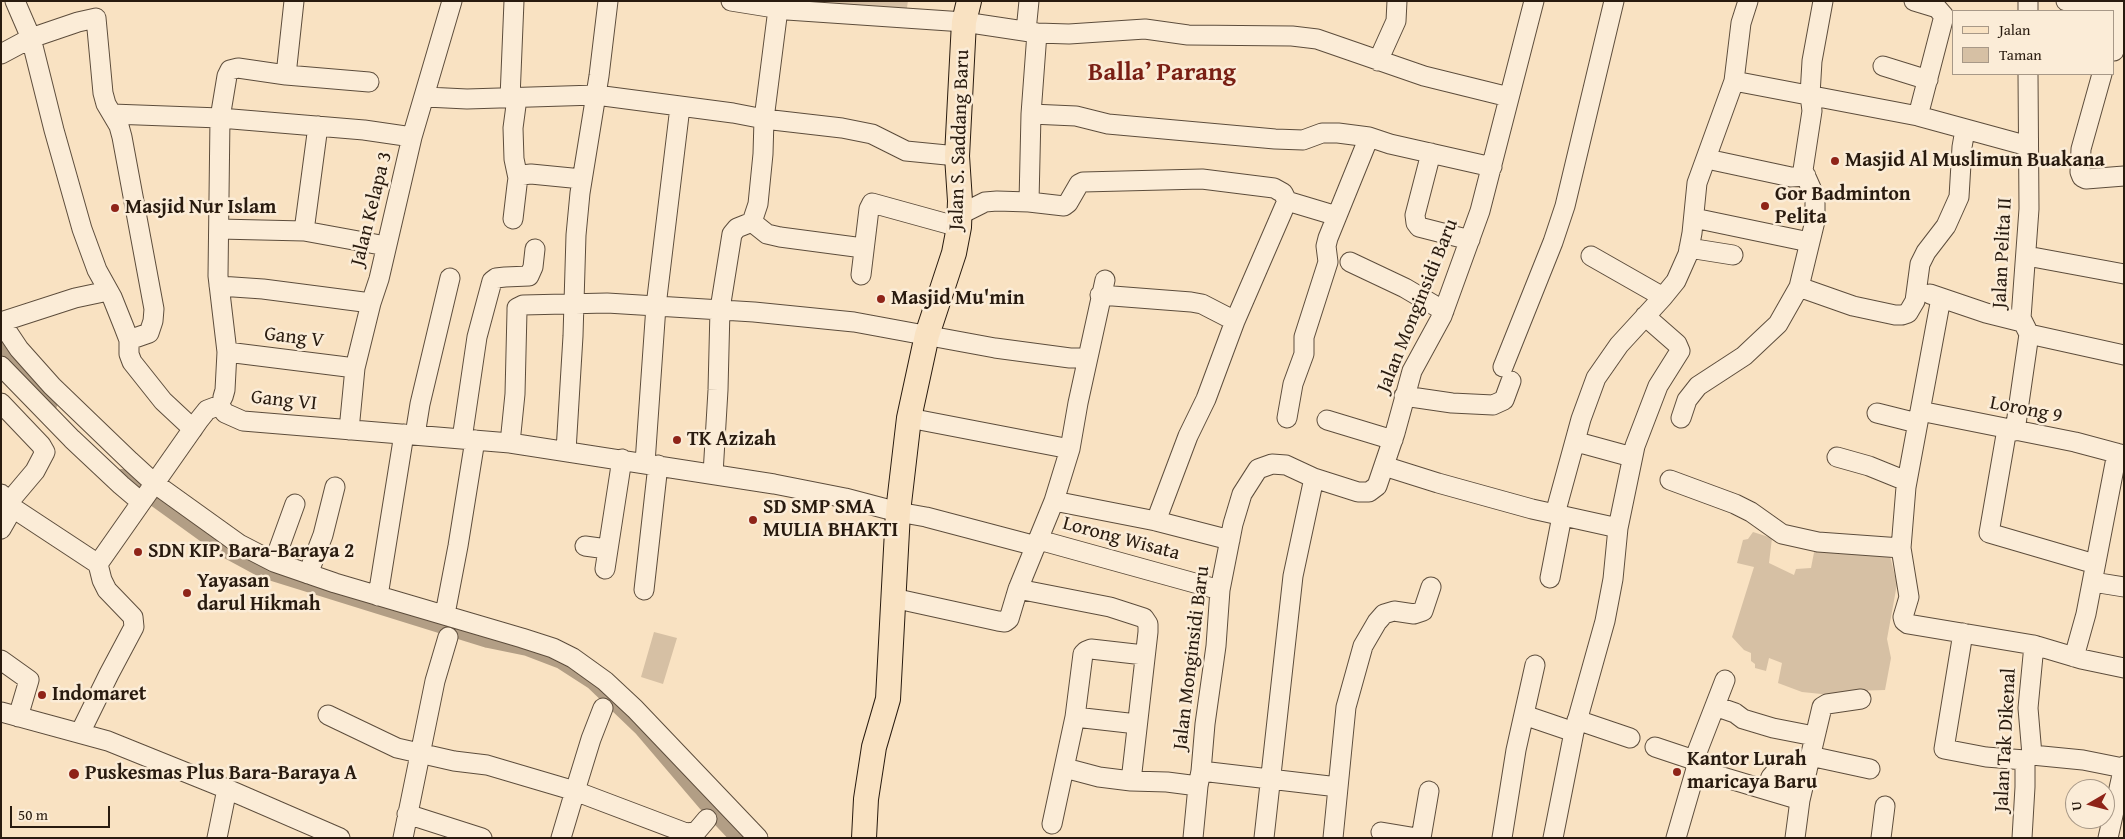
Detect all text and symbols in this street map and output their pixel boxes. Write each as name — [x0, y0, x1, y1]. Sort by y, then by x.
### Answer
legend — [1952, 10, 2115, 75]
text: Jalan — [1999, 19, 2031, 40]
text: Taman — [1999, 44, 2042, 65]
street label: Jalan S. Saddang Baru — [945, 49, 975, 231]
district label: Ballaʼ Parang — [1088, 59, 1236, 89]
street label: Jalan Kelapa 3 — [346, 149, 398, 269]
place label: Masjid Al Muslimun Buakana — [1845, 149, 2105, 173]
marker: Masjid Al Muslimun Buakana — [1829, 155, 1841, 167]
place label: Gor Badminton Pelita — [1775, 183, 1911, 230]
place label: Masjid Nur Islam — [125, 196, 276, 220]
street label: Jalan Pelita II — [1988, 197, 2018, 309]
marker: Gor Badminton Pelita — [1759, 200, 1771, 212]
marker: Masjid Nur Islam — [109, 202, 121, 214]
street label: Jalan Monginsidi Baru — [1372, 216, 1464, 396]
place label: Masjid Mu'min — [891, 287, 1024, 311]
marker: Masjid Mu'min — [875, 293, 887, 305]
street label: Gang V — [263, 322, 325, 354]
street label: Gang VI — [250, 386, 318, 416]
street label: Lorong 9 — [1988, 391, 2064, 429]
place label: TK Azizah — [687, 428, 776, 452]
marker: TK Azizah — [671, 434, 683, 446]
place label: SD SMP SMA MULIA BHAKTI — [763, 496, 898, 543]
street label: Lorong Wisata — [1060, 512, 1182, 566]
marker: SD SMP SMA MULIA BHAKTI — [747, 514, 759, 526]
place label: SDN KIP. Bara-Baraya 2 — [148, 540, 354, 564]
marker: SDN KIP. Bara-Baraya 2 — [132, 546, 144, 558]
street label: Jalan Monginsidi Baru — [1169, 565, 1215, 751]
place label: Yayasan darul Hikmah — [197, 570, 321, 617]
marker: Yayasan darul Hikmah — [181, 587, 193, 599]
street label: Jalan Tak Dikenal — [1990, 667, 2022, 813]
place label: Indomaret — [52, 683, 146, 707]
marker: Indomaret — [36, 689, 48, 701]
place label: Kantor Lurah maricaya Baru — [1687, 748, 1817, 795]
place label: Puskesmas Plus Bara-Baraya A — [85, 762, 357, 786]
marker: Kantor Lurah maricaya Baru — [1671, 766, 1683, 778]
marker: Puskesmas Plus Bara-Baraya A — [67, 767, 81, 781]
north arrow — [2065, 779, 2115, 829]
scale bar — [12, 796, 112, 828]
text: U — [2066, 800, 2087, 812]
text: 50 m — [18, 804, 48, 825]

